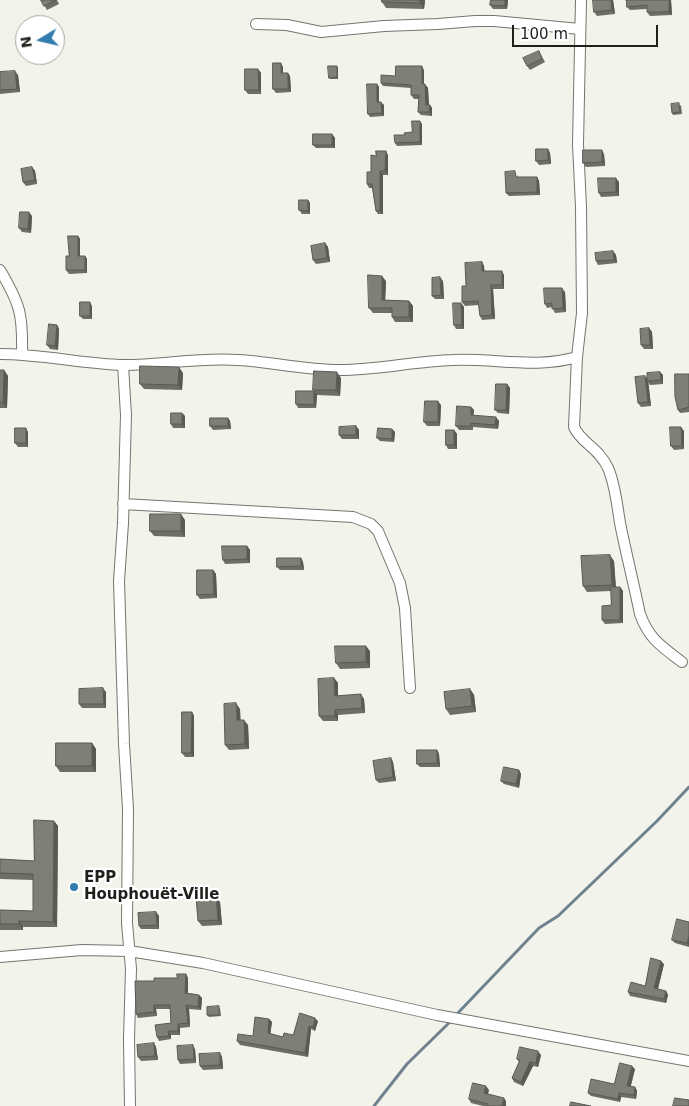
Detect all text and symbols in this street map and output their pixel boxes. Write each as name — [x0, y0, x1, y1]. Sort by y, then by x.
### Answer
north arrow — [15, 15, 65, 65]
scale bar — [514, 15, 660, 47]
text: 100 m — [520, 25, 568, 43]
text: N — [17, 35, 35, 49]
place label: EPP Houphouët-Ville — [84, 869, 219, 904]
marker: EPP Houphouët-Ville — [68, 881, 80, 893]

